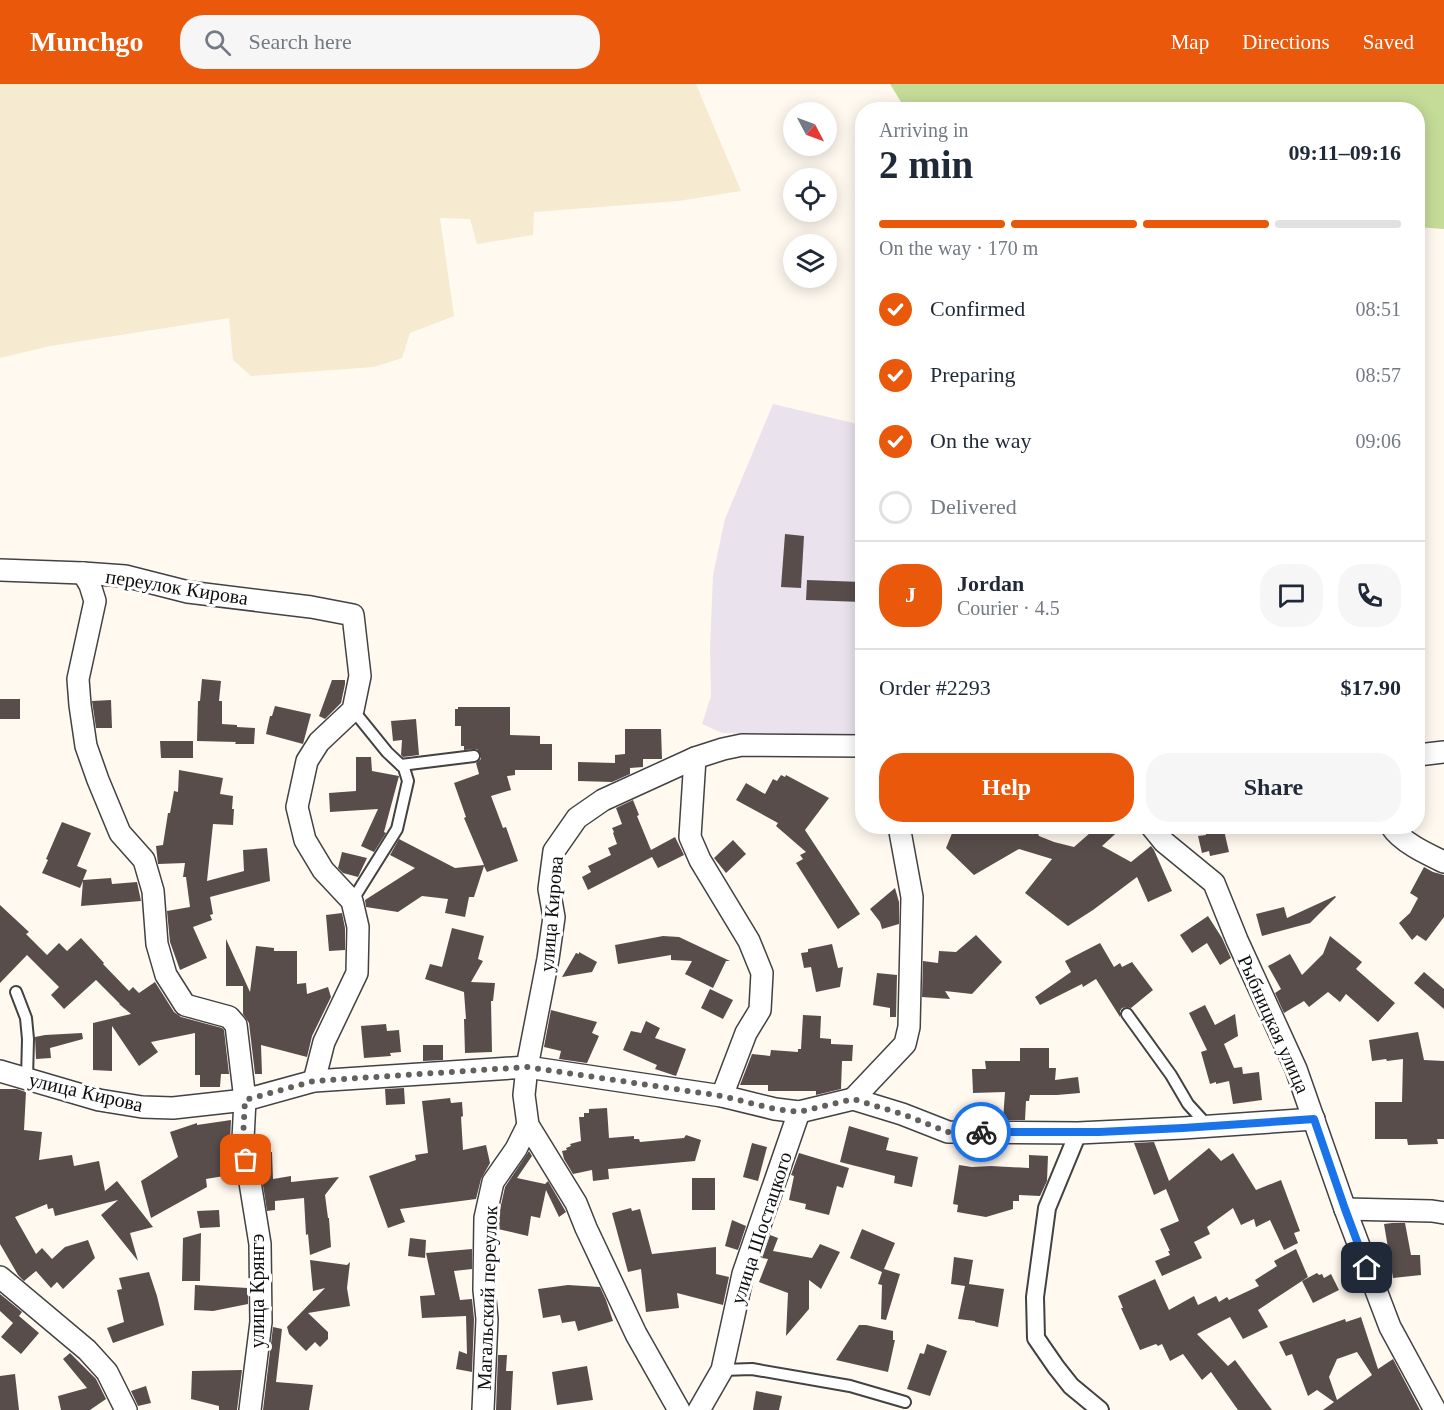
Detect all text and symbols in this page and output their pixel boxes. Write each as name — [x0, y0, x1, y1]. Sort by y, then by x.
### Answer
search box — [180, 15, 600, 69]
text: Munchgo — [30, 26, 144, 57]
icon: search — [201, 26, 234, 59]
text: Search here — [249, 29, 352, 54]
text: Map — [1171, 30, 1209, 54]
text: Directions — [1242, 30, 1330, 54]
text: Saved — [1363, 30, 1414, 54]
north arrow — [783, 102, 837, 156]
map controls — [783, 102, 837, 288]
text: Arriving in — [879, 119, 968, 141]
text: 09:11–09:16 — [1289, 140, 1401, 165]
text: 2 min — [879, 143, 973, 186]
button: locate — [783, 168, 837, 222]
button: layers — [783, 234, 837, 288]
text: On the way · 170 m — [879, 237, 1038, 259]
icon: check — [879, 293, 912, 326]
text: Confirmed — [930, 296, 1025, 321]
text: 08:51 — [1355, 298, 1401, 320]
icon: check — [879, 359, 912, 392]
text: Preparing — [930, 362, 1016, 387]
text: 08:57 — [1355, 364, 1401, 386]
icon: check — [879, 425, 912, 458]
text: On the way — [930, 428, 1031, 453]
text: 09:06 — [1355, 430, 1401, 452]
text: Delivered — [930, 494, 1017, 519]
button: chat — [1260, 564, 1323, 627]
button: phone — [1338, 564, 1401, 627]
street label: переулок Кирова — [104, 565, 250, 610]
text: Jordan — [957, 571, 1024, 596]
text: J — [905, 582, 916, 607]
text: Courier · 4.5 — [957, 597, 1060, 619]
text: Order #2293 — [879, 675, 991, 700]
text: $17.90 — [1341, 675, 1401, 700]
button: Help — [879, 753, 1134, 822]
button: Share — [1146, 753, 1401, 822]
street label: улица Кирова — [535, 855, 568, 973]
street label: Рыбницкая улица — [1233, 952, 1314, 1097]
street label: улица Кирова — [27, 1068, 145, 1117]
courier — [951, 1102, 1011, 1162]
icon: bike — [965, 1116, 998, 1149]
pin — [220, 1134, 271, 1185]
icon: bag — [229, 1143, 262, 1176]
street label: улица Шостацкого — [726, 1149, 797, 1307]
street label: Магальский переулок — [473, 1205, 502, 1391]
street label: улица Крянгэ — [246, 1234, 269, 1348]
pin — [1341, 1242, 1392, 1293]
icon: home — [1350, 1251, 1383, 1284]

